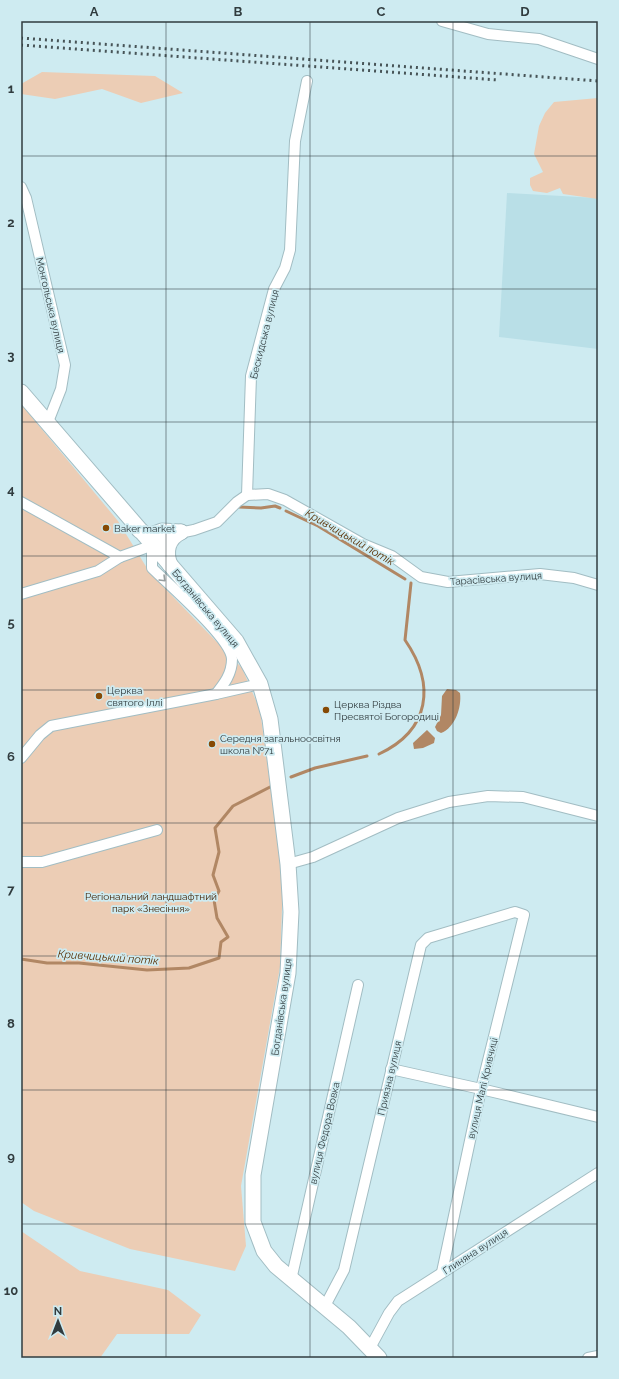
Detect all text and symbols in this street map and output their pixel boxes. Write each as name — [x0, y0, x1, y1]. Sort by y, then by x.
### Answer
text: A — [90, 4, 99, 19]
text: B — [234, 4, 243, 19]
text: C — [377, 4, 386, 19]
text: D — [520, 4, 530, 19]
text: 1 — [8, 81, 15, 96]
text: 2 — [7, 215, 15, 230]
street label: Монгольська вулиця — [34, 256, 67, 354]
street label: Бескидська вулиця — [248, 288, 281, 380]
text: 3 — [7, 348, 15, 363]
text: 4 — [7, 482, 15, 497]
water label: Кривчицький потік — [303, 507, 397, 569]
marker: Baker market — [101, 523, 111, 533]
place label: Baker market — [114, 523, 176, 534]
street label: Богданівська вулиця — [170, 567, 241, 649]
street label: Тарасівська вулиця — [450, 570, 542, 587]
one-way arrow — [158, 574, 166, 582]
text: 5 — [7, 615, 15, 630]
place label: Церква святого Іллі — [107, 685, 162, 708]
marker: Церква святого Іллі — [94, 691, 104, 701]
place label: Церква Різдва Пресвятої Богородиці — [334, 699, 439, 722]
marker: Церква Різдва Пресвятої Богородиці — [321, 705, 331, 715]
place label: Середня загальноосвітня школа №71 — [220, 733, 341, 756]
marker: Середня загальноосвітня школа №71 — [207, 739, 217, 749]
text: 6 — [7, 749, 15, 764]
text: 7 — [7, 882, 15, 897]
park label: Регіональний ландшафтний парк «Знесіння» — [85, 891, 217, 914]
water label: Кривчицький потік — [57, 947, 159, 968]
street label: Богданівська вулиця — [269, 958, 294, 1056]
text: 8 — [7, 1016, 15, 1031]
street label: вулиця Малі Кривчиці — [465, 1037, 499, 1140]
street label: Приязна вулиця — [376, 1040, 403, 1116]
street label: вулиця Федора Вовка — [307, 1081, 342, 1185]
text: 9 — [7, 1149, 15, 1164]
street label: Глиняна вулиця — [441, 1226, 510, 1276]
text: 10 — [4, 1283, 18, 1298]
north arrow — [38, 1301, 78, 1341]
text: N — [54, 1305, 62, 1318]

